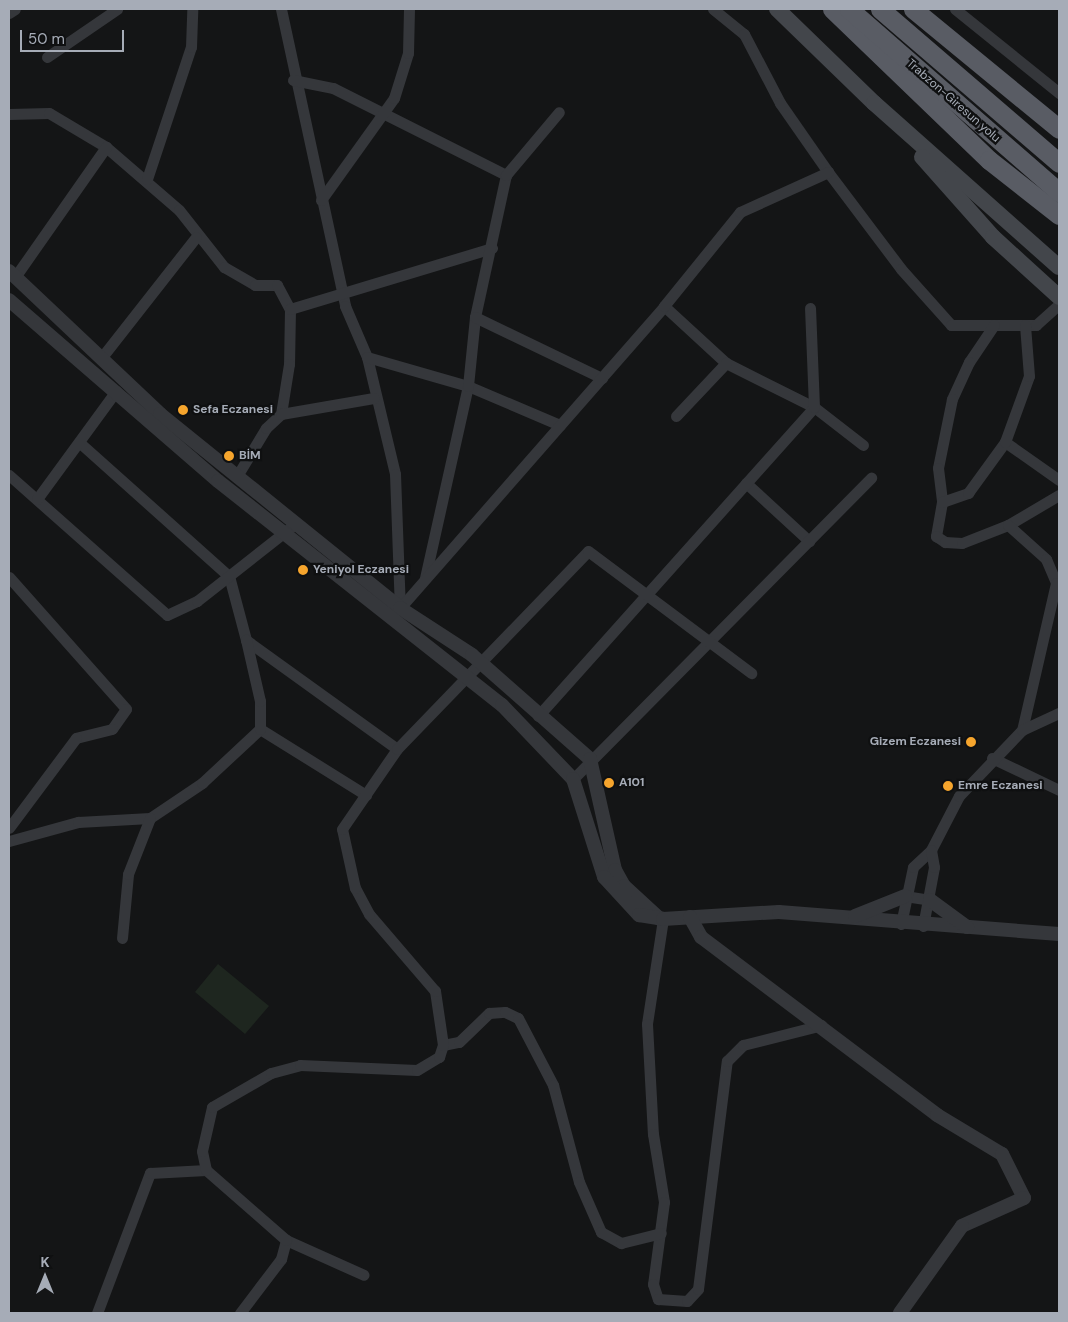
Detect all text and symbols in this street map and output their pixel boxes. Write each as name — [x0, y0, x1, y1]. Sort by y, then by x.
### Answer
scale bar — [22, 20, 126, 52]
text: 50 m — [28, 29, 65, 49]
street label: Trabzon-Giresun yolu — [903, 56, 1003, 146]
place label: Sefa Eczanesi — [193, 403, 273, 417]
marker: Sefa Eczanesi — [177, 404, 189, 416]
place label: BİM — [239, 449, 261, 463]
marker: BİM — [223, 450, 235, 462]
place label: Yeniyol Eczanesi — [313, 563, 409, 577]
marker: Yeniyol Eczanesi — [297, 564, 309, 576]
place label: Gizem Eczanesi — [870, 735, 961, 749]
marker: Gizem Eczanesi — [965, 736, 977, 748]
place label: A101 — [619, 776, 644, 790]
marker: A101 — [603, 777, 615, 789]
place label: Emre Eczanesi — [958, 779, 1043, 793]
marker: Emre Eczanesi — [942, 780, 954, 792]
north arrow — [20, 1252, 70, 1302]
text: K — [40, 1253, 50, 1271]

